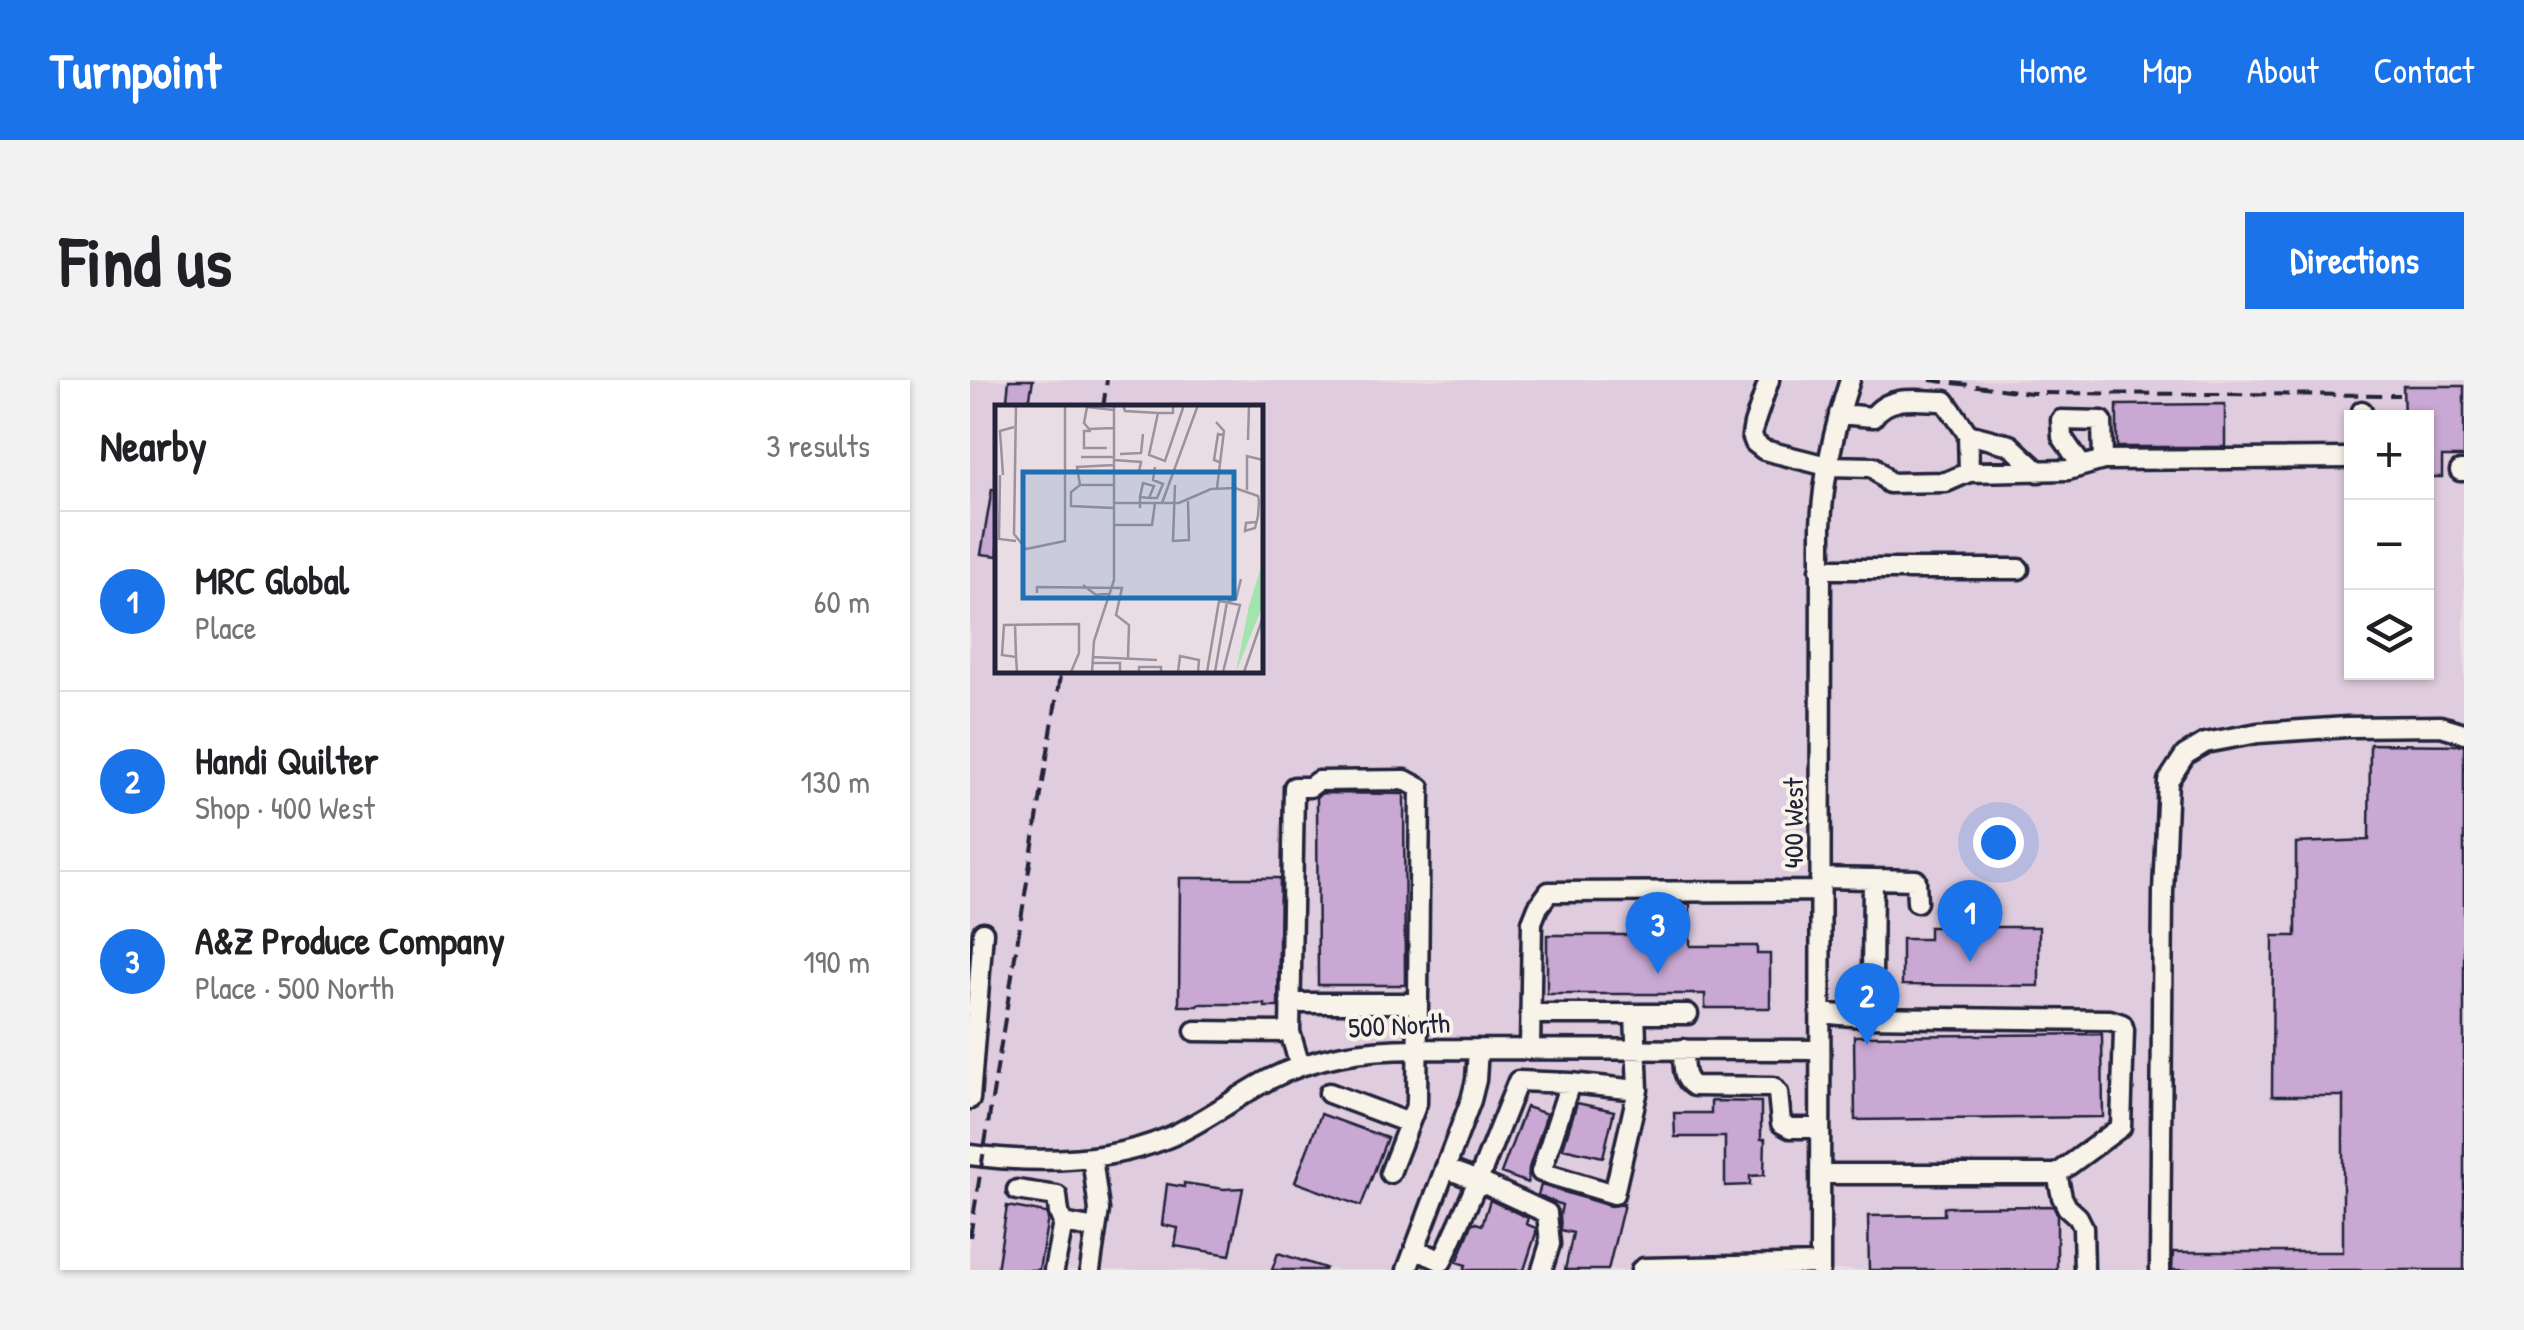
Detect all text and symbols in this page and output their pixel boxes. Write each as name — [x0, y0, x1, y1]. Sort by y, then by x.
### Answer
text: Turnpoint — [50, 38, 221, 103]
text: Home — [2019, 47, 2087, 94]
text: Map — [2142, 47, 2192, 94]
text: About — [2247, 47, 2319, 94]
text: Contact — [2374, 47, 2474, 94]
button: Directions — [2245, 212, 2464, 309]
text: Find us — [60, 213, 232, 308]
inset map — [995, 405, 1262, 672]
map controls — [2344, 410, 2434, 680]
button: + — [2344, 410, 2434, 500]
text: Nearby — [100, 417, 207, 474]
text: 3 results — [766, 424, 870, 467]
button: − — [2344, 500, 2434, 590]
text: MRC Global — [195, 554, 349, 606]
text: 1 — [127, 580, 138, 623]
text: 60 m — [814, 580, 870, 623]
button: layers — [2344, 590, 2434, 680]
text: Place — [195, 606, 257, 649]
text: Handi Quilter — [195, 734, 378, 786]
text: 2 — [125, 760, 140, 803]
text: 130 m — [801, 760, 870, 803]
street label: 400 West — [1774, 777, 1812, 868]
text: Shop · 400 West — [195, 786, 375, 829]
your location — [1973, 817, 2024, 868]
pin: 1 — [1938, 880, 2002, 962]
pin: 3 — [1626, 892, 1690, 974]
text: A&Z Produce Company — [195, 914, 505, 966]
text: 3 — [125, 940, 140, 983]
text: 190 m — [803, 940, 870, 983]
pin: 2 — [1834, 962, 1900, 1045]
text: Place · 500 North — [195, 966, 394, 1009]
street label: 500 North — [1347, 1003, 1451, 1047]

